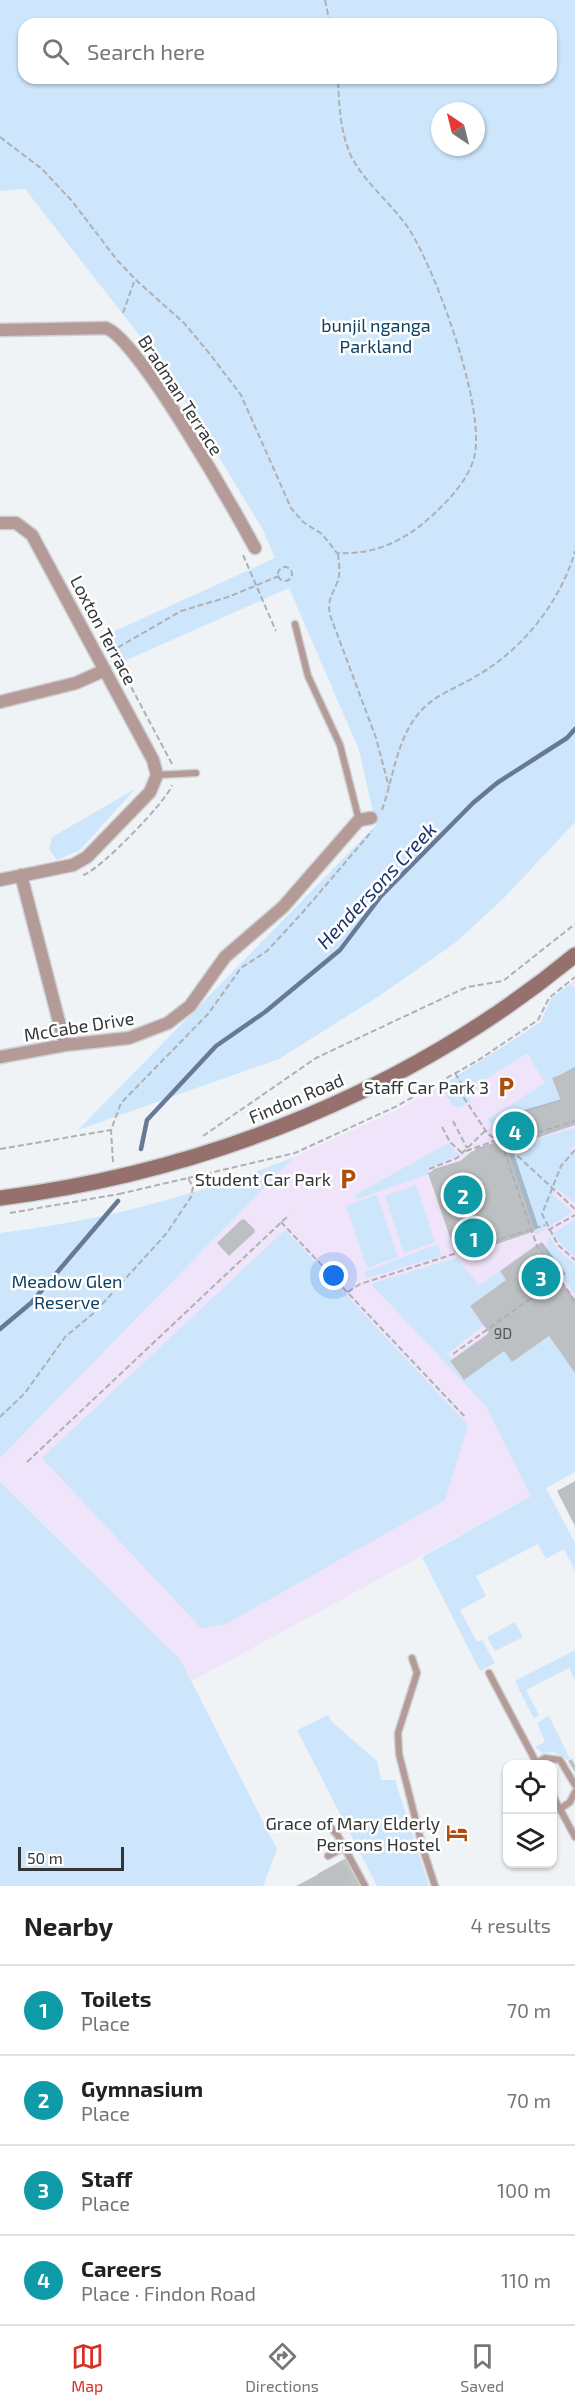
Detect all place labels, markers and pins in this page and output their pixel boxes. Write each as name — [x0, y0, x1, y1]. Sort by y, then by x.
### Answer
parking icon: Staff Car Park 3 — [494, 1075, 518, 1099]
place label: Staff Car Park 3 — [364, 1076, 489, 1098]
pin: 4 — [496, 1108, 534, 1154]
parking icon: Student Car Park — [336, 1167, 360, 1191]
place label: Student Car Park — [195, 1168, 331, 1190]
pin: 2 — [444, 1172, 482, 1218]
pin: 1 — [454, 1216, 494, 1260]
pin: 3 — [522, 1254, 560, 1300]
place label: Grace of Mary Elderly Persons Hostel — [265, 1812, 441, 1855]
hotel icon: Grace of Mary Elderly Persons Hostel — [445, 1821, 469, 1845]

